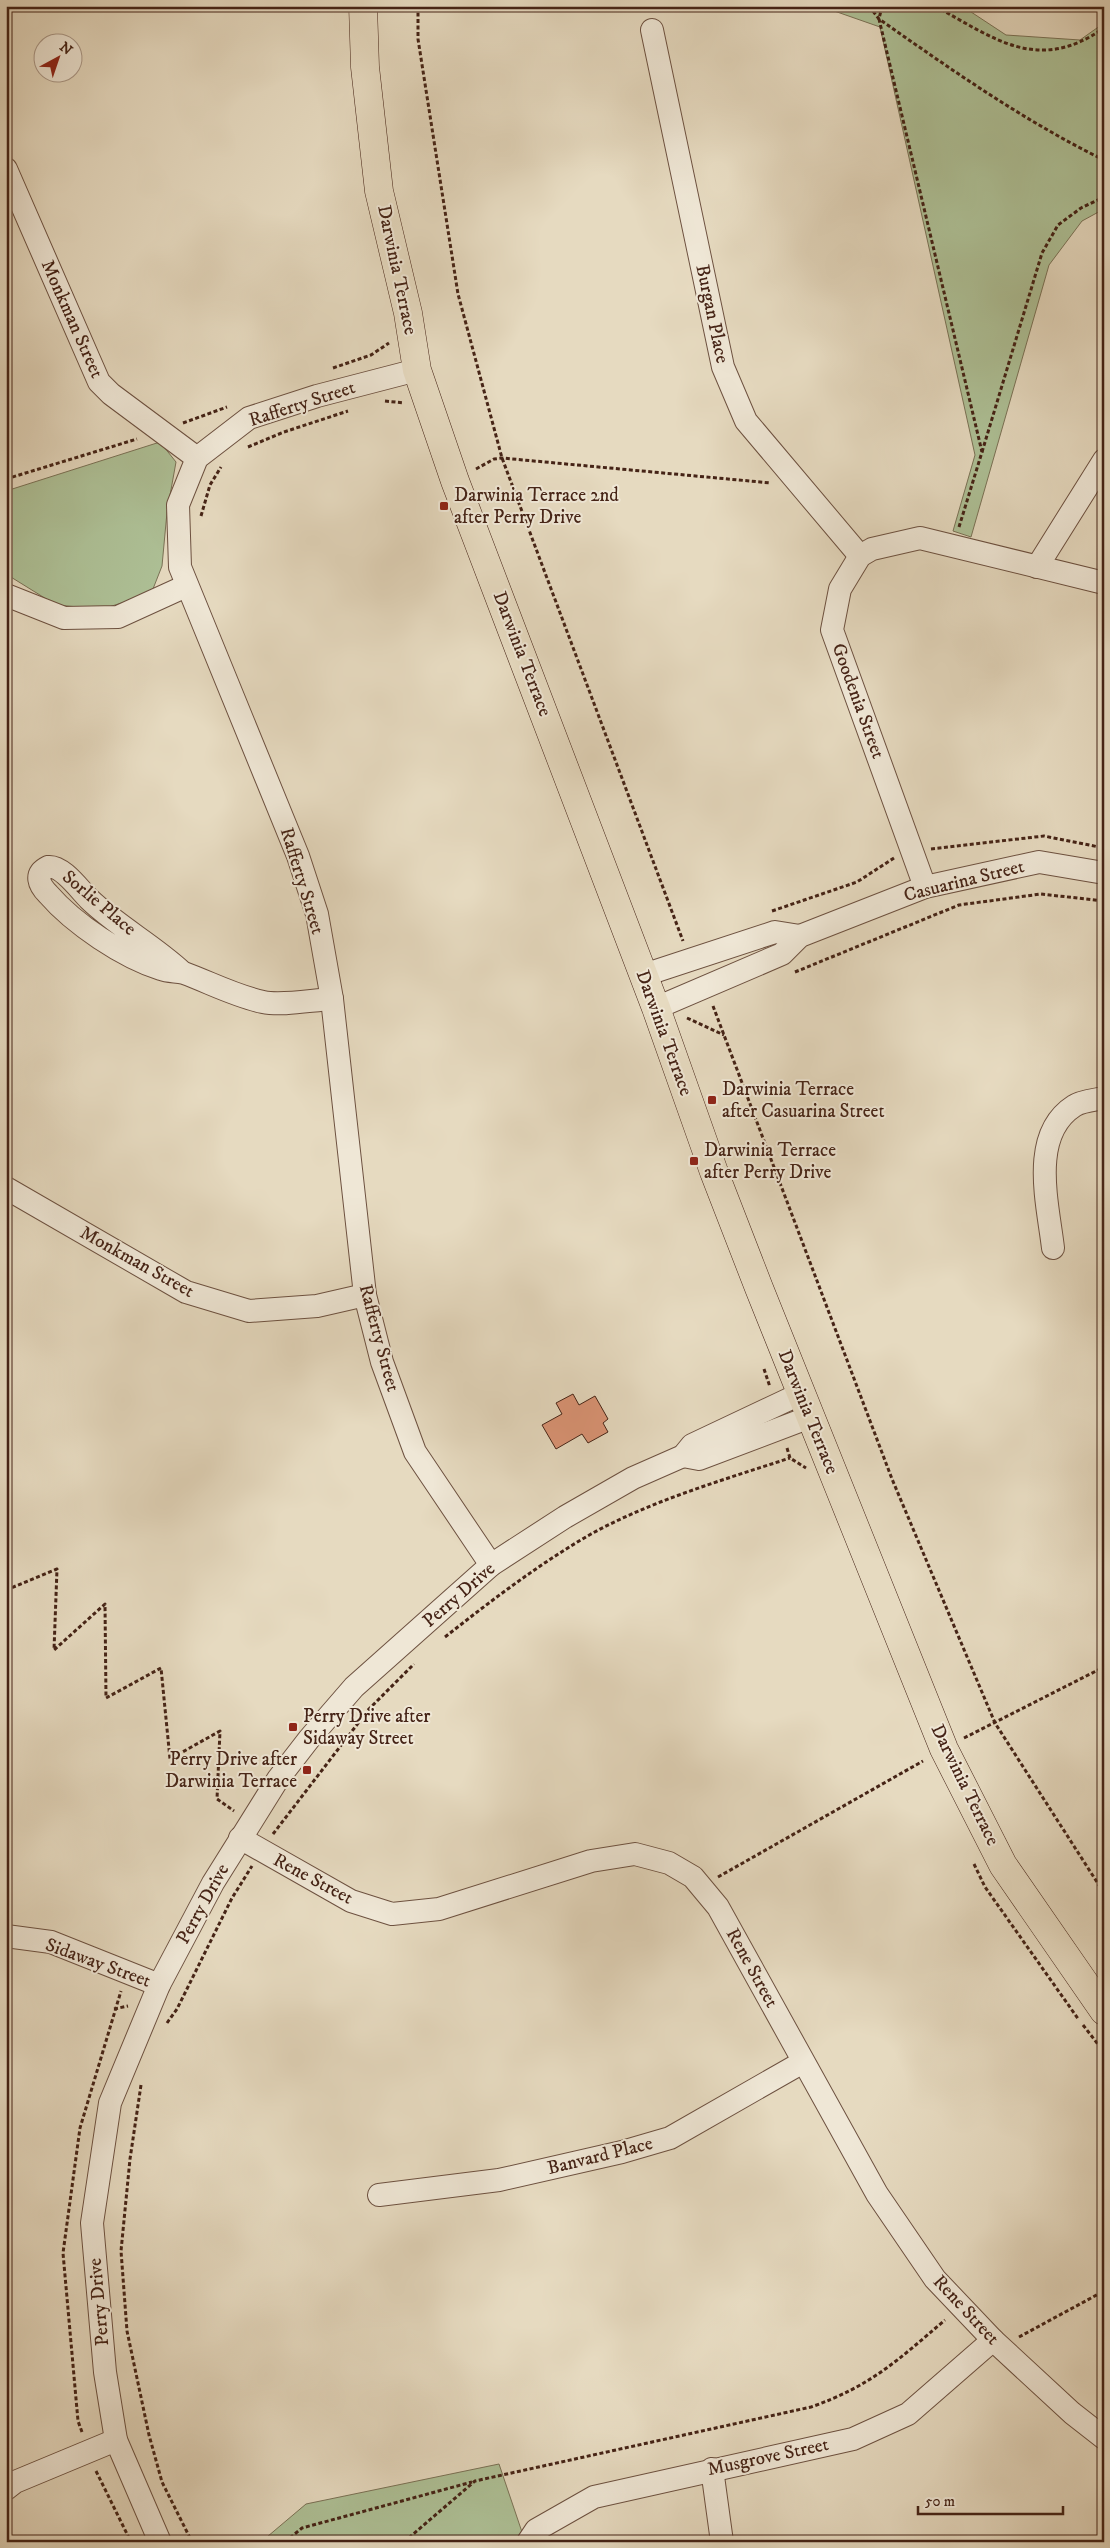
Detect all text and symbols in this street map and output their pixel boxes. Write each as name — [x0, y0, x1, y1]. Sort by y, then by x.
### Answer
north arrow — [32, 32, 82, 82]
text: N — [56, 38, 76, 60]
street label: Darwinia Terrace — [372, 203, 422, 337]
street label: Monkman Street — [36, 256, 108, 382]
street label: Burgan Place — [690, 263, 734, 366]
street label: Rafferty Street — [246, 376, 358, 432]
place label: Darwinia Terrace 2nd after Perry Drive — [454, 484, 619, 529]
marker: Darwinia Terrace 2nd after Perry Drive — [438, 500, 450, 512]
street label: Darwinia Terrace — [488, 588, 556, 720]
street label: Goodenia Street — [826, 640, 890, 762]
street label: Rafferty Street — [275, 825, 329, 937]
street label: Casuarina Street — [901, 855, 1027, 907]
street label: Sorlie Place — [57, 865, 141, 941]
street label: Darwinia Terrace — [631, 967, 697, 1099]
place label: Darwinia Terrace after Casuarina Street — [722, 1078, 885, 1123]
marker: Darwinia Terrace after Casuarina Street — [706, 1094, 718, 1106]
place label: Darwinia Terrace after Perry Drive — [704, 1139, 836, 1184]
marker: Darwinia Terrace after Perry Drive — [688, 1155, 700, 1167]
street label: Monkman Street — [76, 1221, 198, 1303]
street label: Rafferty Street — [354, 1282, 404, 1394]
street label: Darwinia Terrace — [773, 1346, 843, 1478]
street label: Perry Drive — [418, 1557, 500, 1633]
place label: Perry Drive after Sidaway Street — [303, 1705, 430, 1750]
marker: Perry Drive after Sidaway Street — [287, 1721, 299, 1733]
street label: Darwinia Terrace — [926, 1721, 1004, 1850]
place label: Perry Drive after Darwinia Terrace — [165, 1748, 297, 1793]
marker: Perry Drive after Darwinia Terrace — [301, 1764, 313, 1776]
street label: Rene Street — [269, 1848, 357, 1910]
street label: Perry Drive — [172, 1860, 234, 1948]
street label: Rene Street — [721, 1924, 783, 2012]
street label: Sidaway Street — [42, 1933, 154, 1993]
street label: Banvard Place — [545, 2132, 655, 2180]
street label: Perry Drive — [84, 2257, 114, 2347]
street label: Rene Street — [928, 2270, 1004, 2350]
street label: Musgrove Street — [705, 2433, 831, 2481]
scale bar — [918, 2483, 1062, 2515]
text: 50 m — [925, 2492, 955, 2511]

